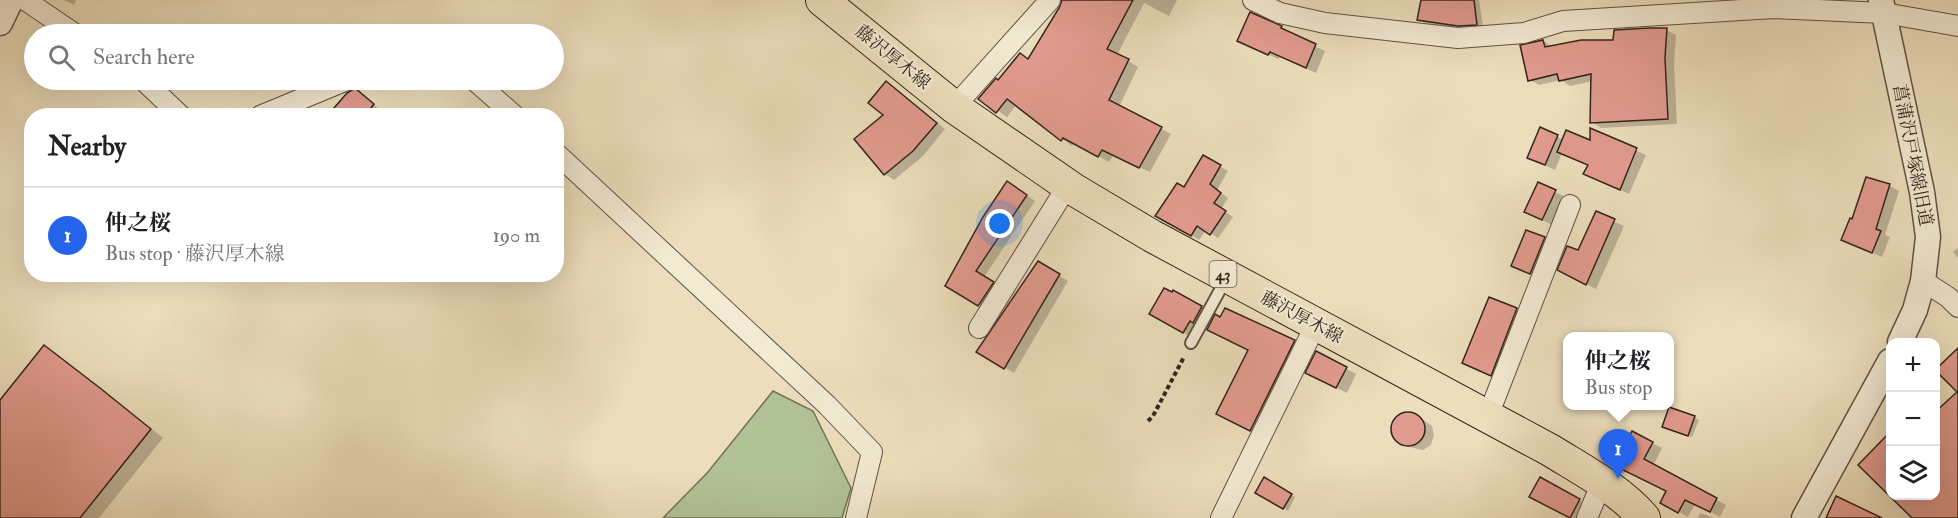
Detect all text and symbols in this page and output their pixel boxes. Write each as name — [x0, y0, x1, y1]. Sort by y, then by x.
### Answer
street label: 藤沢厚木線 — [850, 20, 935, 95]
search box — [24, 24, 564, 90]
icon: search — [45, 41, 78, 74]
text: Search here — [93, 43, 195, 71]
street label: 菖蒲沢戸塚線旧道 — [1887, 82, 1938, 228]
text: Nearby — [48, 131, 126, 163]
text: 仲之桜 — [105, 209, 171, 237]
your location — [985, 209, 1014, 238]
text: 1 — [64, 223, 71, 248]
text: 190 m — [493, 223, 540, 248]
text: Bus stop · 藤沢厚木線 — [105, 241, 285, 266]
road number: 43 — [1210, 261, 1236, 287]
street label: 藤沢厚木線 — [1257, 286, 1347, 349]
popup — [1563, 332, 1674, 410]
map controls — [1886, 338, 1940, 500]
button: + — [1886, 338, 1940, 392]
text: 仲之桜 — [1585, 347, 1651, 375]
text: Bus stop — [1585, 375, 1652, 400]
button: − — [1886, 392, 1940, 446]
pin: 1 — [1598, 430, 1638, 479]
button: layers — [1886, 446, 1940, 500]

